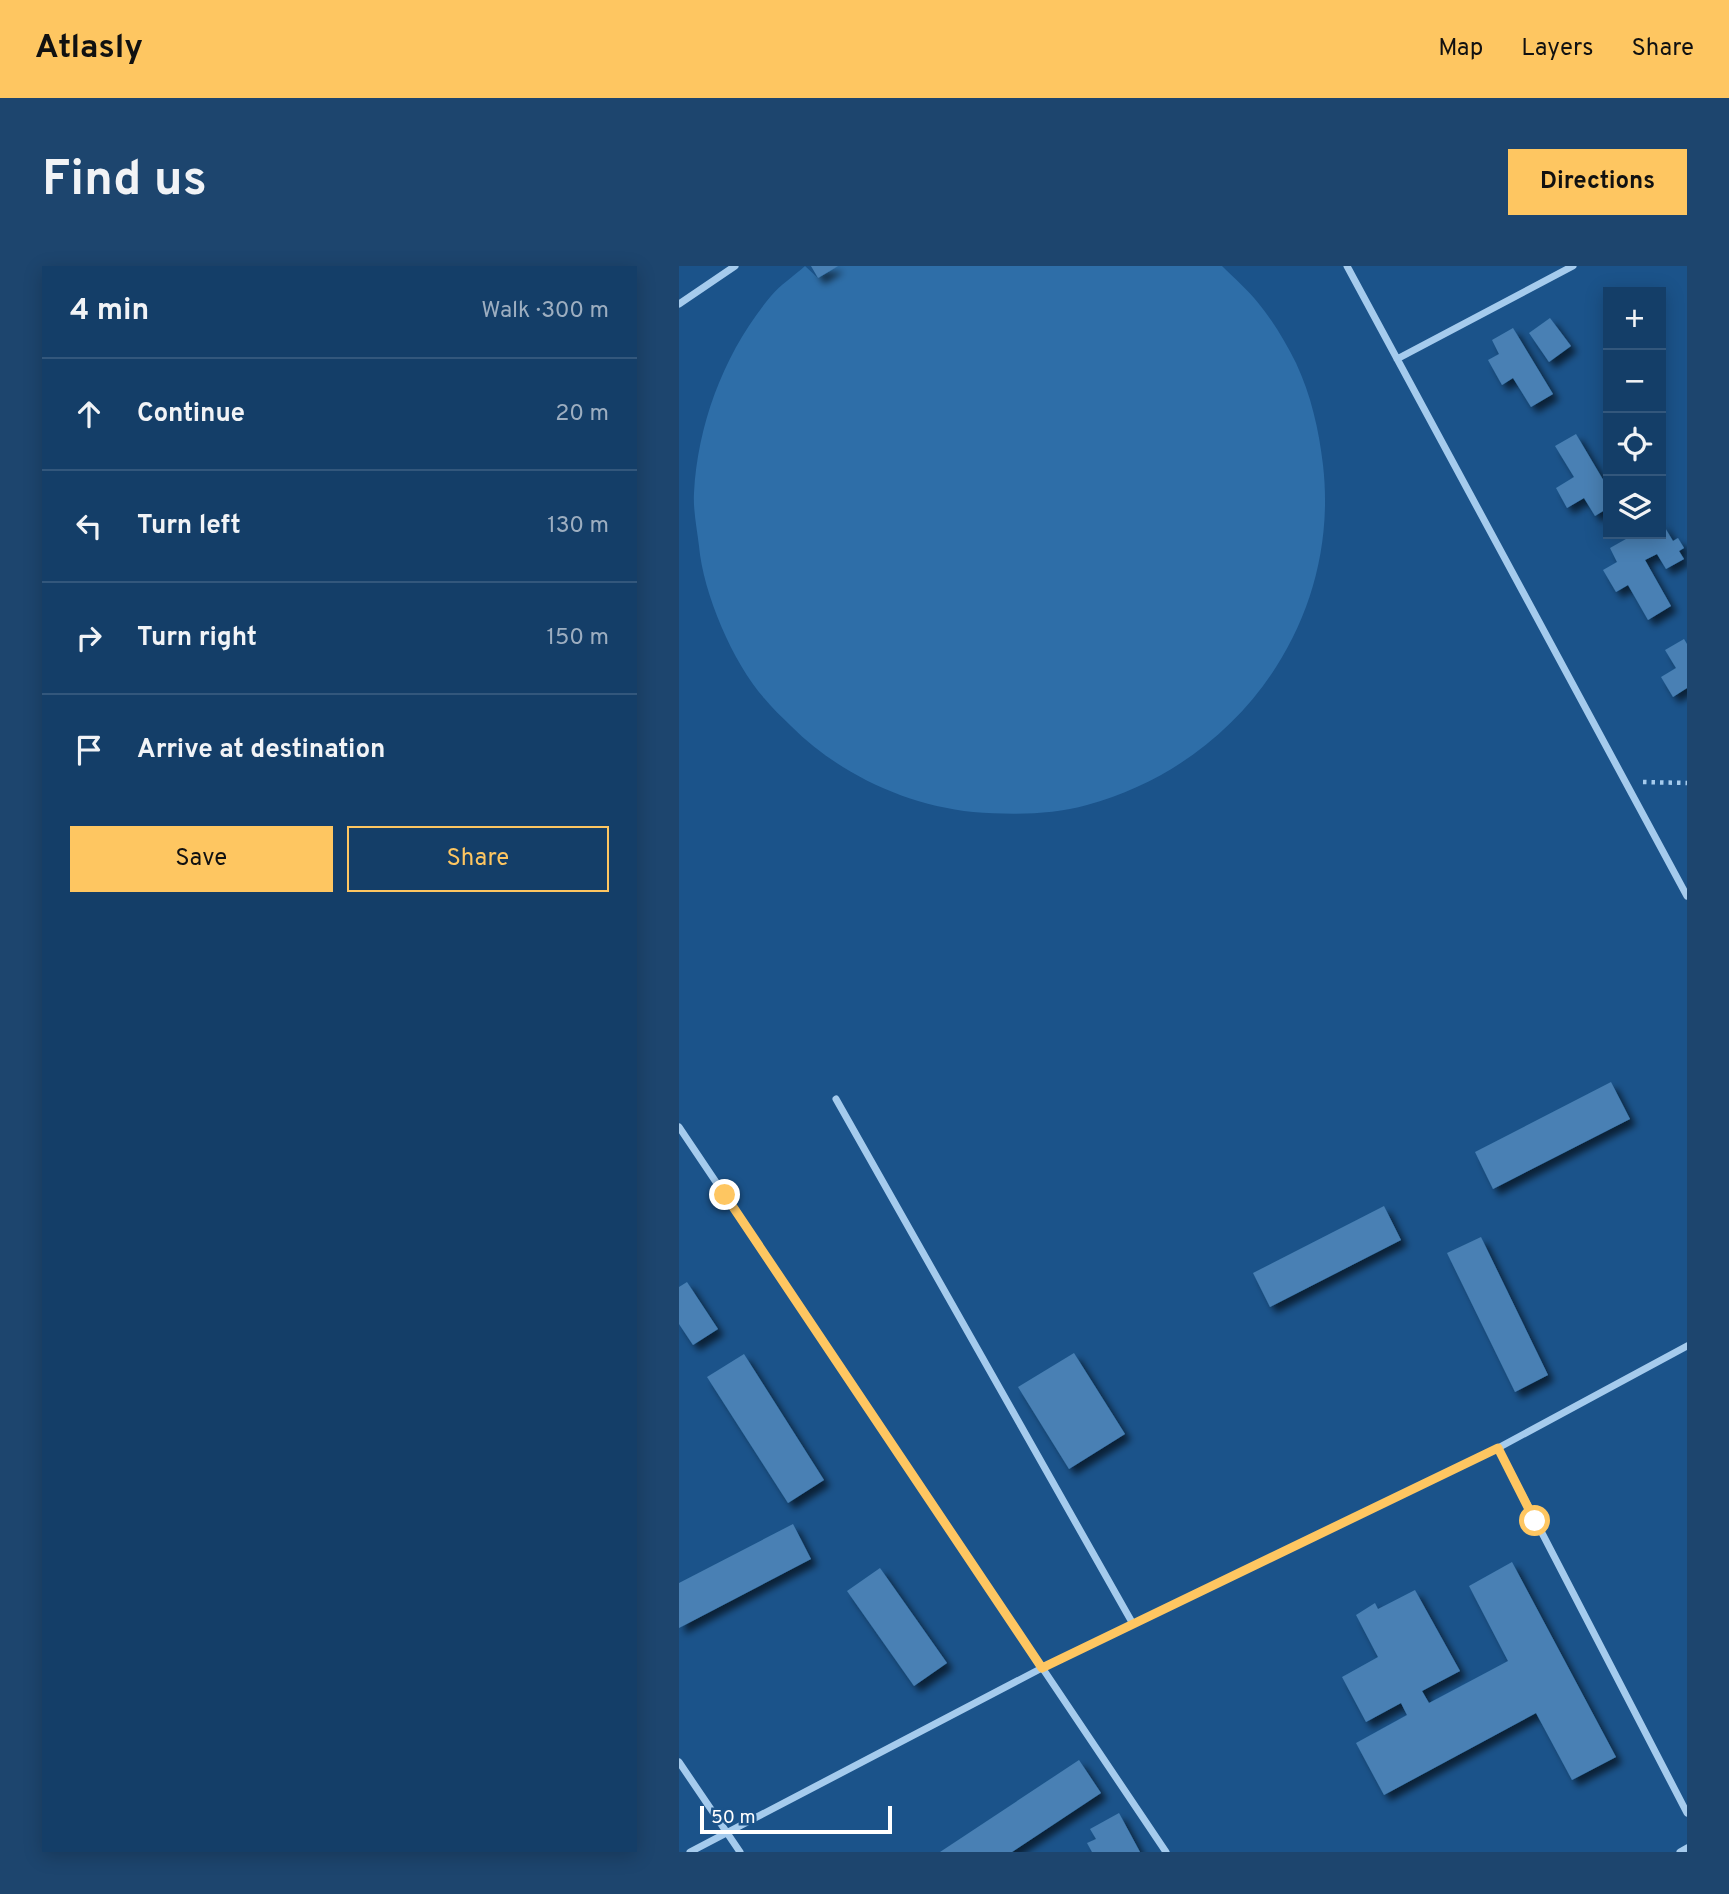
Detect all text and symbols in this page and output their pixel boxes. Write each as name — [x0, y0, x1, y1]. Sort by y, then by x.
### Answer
text: Atlasly — [35, 28, 143, 70]
text: Map — [1438, 34, 1483, 64]
text: Layers — [1521, 34, 1593, 64]
text: Share — [1631, 34, 1694, 64]
button: Directions — [1508, 149, 1687, 215]
text: Find us — [42, 151, 207, 213]
map controls — [1603, 287, 1666, 539]
button: + — [1603, 287, 1666, 350]
text: 4 min — [70, 293, 149, 330]
text: Walk · 300 m — [481, 297, 609, 326]
button: − — [1603, 350, 1666, 413]
icon: ahead — [70, 395, 108, 433]
text: Continue — [137, 398, 245, 431]
text: 20 m — [555, 400, 609, 429]
button: locate — [1603, 413, 1666, 476]
button: layers — [1603, 476, 1666, 539]
icon: left — [70, 507, 108, 545]
text: Turn left — [137, 510, 241, 543]
text: 130 m — [547, 512, 609, 541]
icon: right — [70, 619, 108, 657]
text: Turn right — [137, 622, 257, 655]
text: 150 m — [547, 624, 609, 653]
icon: arrive — [70, 731, 108, 769]
text: Arrive at destination — [137, 734, 385, 767]
button: Save — [70, 826, 333, 892]
button: Share — [347, 826, 609, 892]
route end — [709, 1179, 740, 1210]
route start — [1519, 1505, 1550, 1536]
scale bar — [700, 1803, 893, 1835]
text: 50 m — [711, 1806, 756, 1830]

